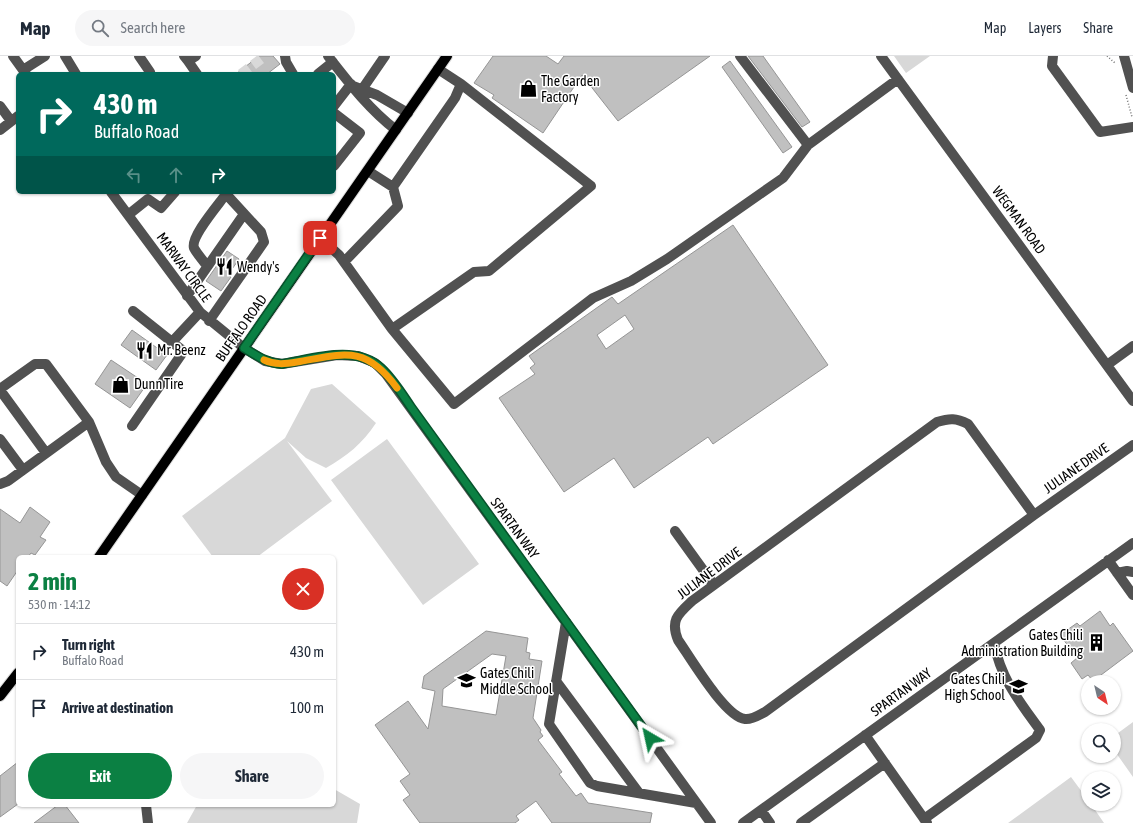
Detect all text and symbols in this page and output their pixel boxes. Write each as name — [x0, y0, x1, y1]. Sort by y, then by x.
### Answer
search box — [75, 10, 355, 46]
text: Map — [20, 17, 51, 39]
icon: search — [89, 17, 111, 39]
text: Search here — [121, 19, 185, 36]
text: Map — [984, 20, 1006, 36]
text: Layers — [1028, 20, 1061, 36]
text: Share — [1083, 20, 1113, 36]
place label: The Garden Factory — [541, 73, 600, 105]
shop icon: The Garden Factory — [518, 79, 538, 99]
icon: right — [28, 88, 80, 140]
text: 430 m — [94, 88, 157, 120]
text: Buffalo Road — [94, 121, 179, 142]
icon: left — [123, 164, 145, 186]
icon: ahead — [165, 164, 187, 186]
icon: right — [207, 164, 229, 186]
street label: WEGMAN ROAD — [989, 183, 1049, 257]
pin — [303, 221, 337, 255]
icon: arrive — [309, 227, 331, 249]
street label: MARWAY CIRCLE — [154, 229, 214, 305]
restaurant icon: Wendy's — [214, 257, 234, 277]
place label: Wendy's — [237, 259, 280, 275]
street label: BUFFALO ROAD — [212, 291, 270, 364]
restaurant icon: Mr. Beenz — [134, 340, 154, 360]
place label: Mr. Beenz — [157, 342, 205, 358]
shop icon: Dunn Tire — [111, 374, 131, 394]
place label: Dunn Tire — [134, 376, 184, 392]
street label: JULIANE DRIVE — [1040, 440, 1112, 496]
street label: SPARTAN WAY — [488, 495, 543, 562]
street label: JULIANE DRIVE — [674, 544, 744, 602]
text: 2 min — [28, 568, 77, 595]
button: close — [282, 568, 324, 610]
text: 530 m · 14:12 — [28, 597, 91, 612]
place label: Gates Chili Administration Building — [961, 627, 1083, 659]
building icon: Gates Chili Administration Building — [1086, 633, 1106, 653]
text: Turn right — [62, 636, 115, 653]
icon: right — [28, 641, 50, 663]
text: 430 m — [290, 643, 324, 660]
text: Buffalo Road — [62, 653, 124, 668]
street label: SPARTAN WAY — [868, 664, 935, 719]
place label: Gates Chili Middle School — [480, 665, 553, 697]
school or university icon: Gates Chili Middle School — [457, 671, 477, 691]
place label: Gates Chili High School — [944, 671, 1005, 703]
north arrow — [1081, 675, 1121, 715]
map controls — [1081, 675, 1121, 811]
school or university icon: Gates Chili High School — [1008, 677, 1028, 697]
icon: arrive — [28, 697, 50, 719]
text: Arrive at destination — [62, 699, 173, 716]
text: 100 m — [290, 699, 324, 716]
position arrow — [629, 717, 671, 759]
button: search — [1081, 723, 1121, 763]
button: Exit — [28, 753, 172, 799]
button: Share — [180, 753, 324, 799]
button: layers — [1081, 771, 1121, 811]

